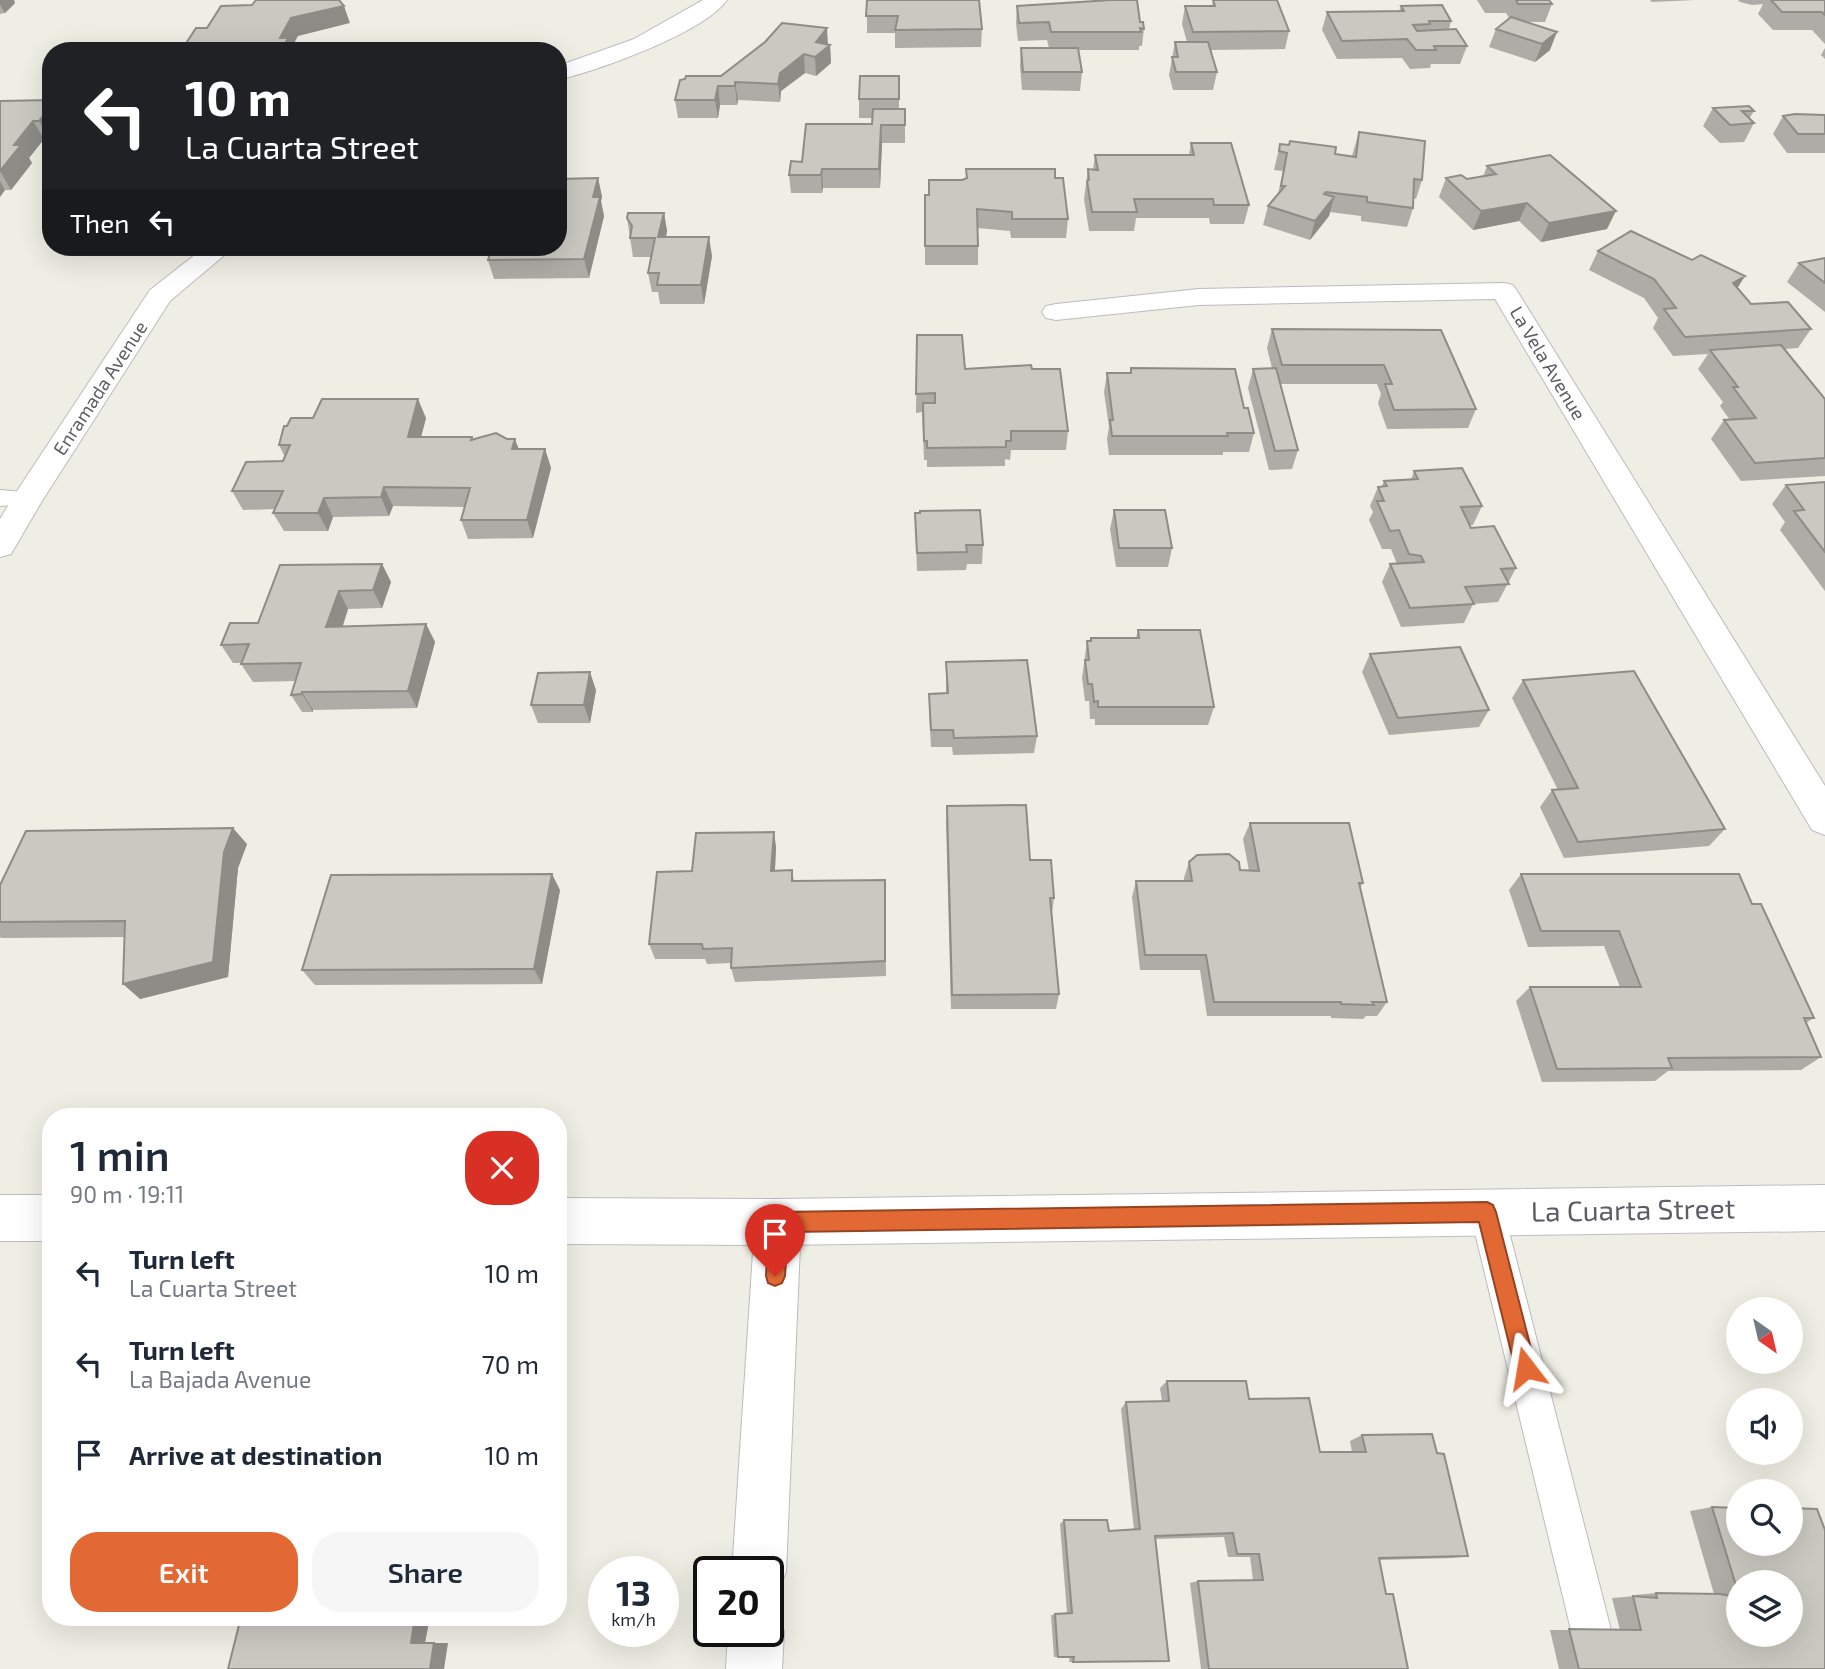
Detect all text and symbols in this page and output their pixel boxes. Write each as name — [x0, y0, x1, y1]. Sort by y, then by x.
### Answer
text: 10 m — [185, 67, 291, 126]
icon: left — [70, 70, 161, 161]
text: La Cuarta Street — [185, 127, 419, 165]
icon: left — [143, 203, 181, 241]
text: Then — [70, 207, 129, 238]
street label: La Vela Avenue — [1505, 302, 1591, 424]
street label: Enramada Avenue — [48, 316, 152, 459]
text: 1 min — [70, 1129, 170, 1179]
button: close — [465, 1131, 539, 1205]
text: 90 m · 19:11 — [70, 1180, 184, 1208]
street label: La Cuarta Street — [1530, 1190, 1736, 1228]
pin — [745, 1204, 805, 1276]
icon: arrive — [756, 1215, 794, 1253]
text: Turn left — [129, 1243, 235, 1274]
icon: left — [70, 1254, 108, 1292]
text: 10 m — [484, 1257, 539, 1288]
text: La Cuarta Street — [129, 1274, 297, 1302]
north arrow — [1726, 1297, 1802, 1374]
map controls — [1726, 1297, 1803, 1647]
position arrow — [1489, 1331, 1563, 1405]
text: Turn left — [129, 1334, 235, 1365]
icon: left — [70, 1345, 108, 1383]
text: 70 m — [481, 1348, 539, 1379]
text: La Bajada Avenue — [129, 1365, 311, 1393]
button: sound — [1726, 1388, 1803, 1465]
icon: arrive — [70, 1436, 108, 1474]
text: Arrive at destination — [129, 1439, 382, 1470]
text: 10 m — [484, 1439, 539, 1470]
button: search — [1726, 1479, 1803, 1556]
button: Exit — [70, 1532, 298, 1612]
button: Share — [312, 1532, 539, 1612]
speed limit sign: 20 — [693, 1556, 784, 1647]
button: layers — [1726, 1570, 1803, 1647]
text: 13 — [616, 1571, 651, 1613]
text: km/h — [611, 1608, 656, 1630]

